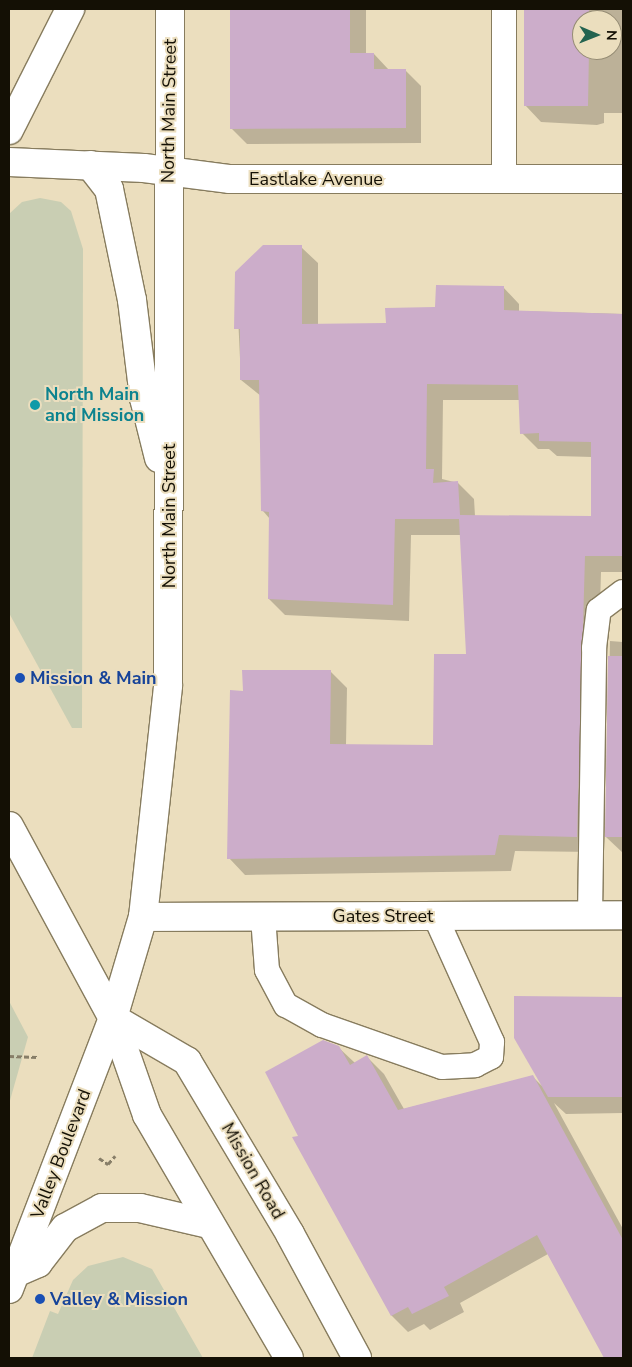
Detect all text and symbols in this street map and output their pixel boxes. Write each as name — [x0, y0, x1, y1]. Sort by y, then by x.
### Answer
north arrow — [572, 10, 622, 60]
text: N — [602, 30, 621, 41]
street label: North Main Street — [157, 39, 181, 183]
street label: Eastlake Avenue — [249, 168, 383, 190]
place label: North Main and Mission — [45, 384, 144, 426]
marker: North Main and Mission — [29, 399, 41, 411]
street label: North Main Street — [158, 444, 180, 588]
place label: Mission & Main — [30, 667, 157, 689]
marker: Mission & Main — [14, 672, 26, 684]
street label: Gates Street — [333, 905, 433, 927]
street label: Valley Boulevard — [26, 1086, 96, 1222]
street label: Mission Road — [217, 1119, 289, 1223]
place label: Valley & Mission — [50, 1288, 188, 1310]
marker: Valley & Mission — [34, 1293, 46, 1305]

